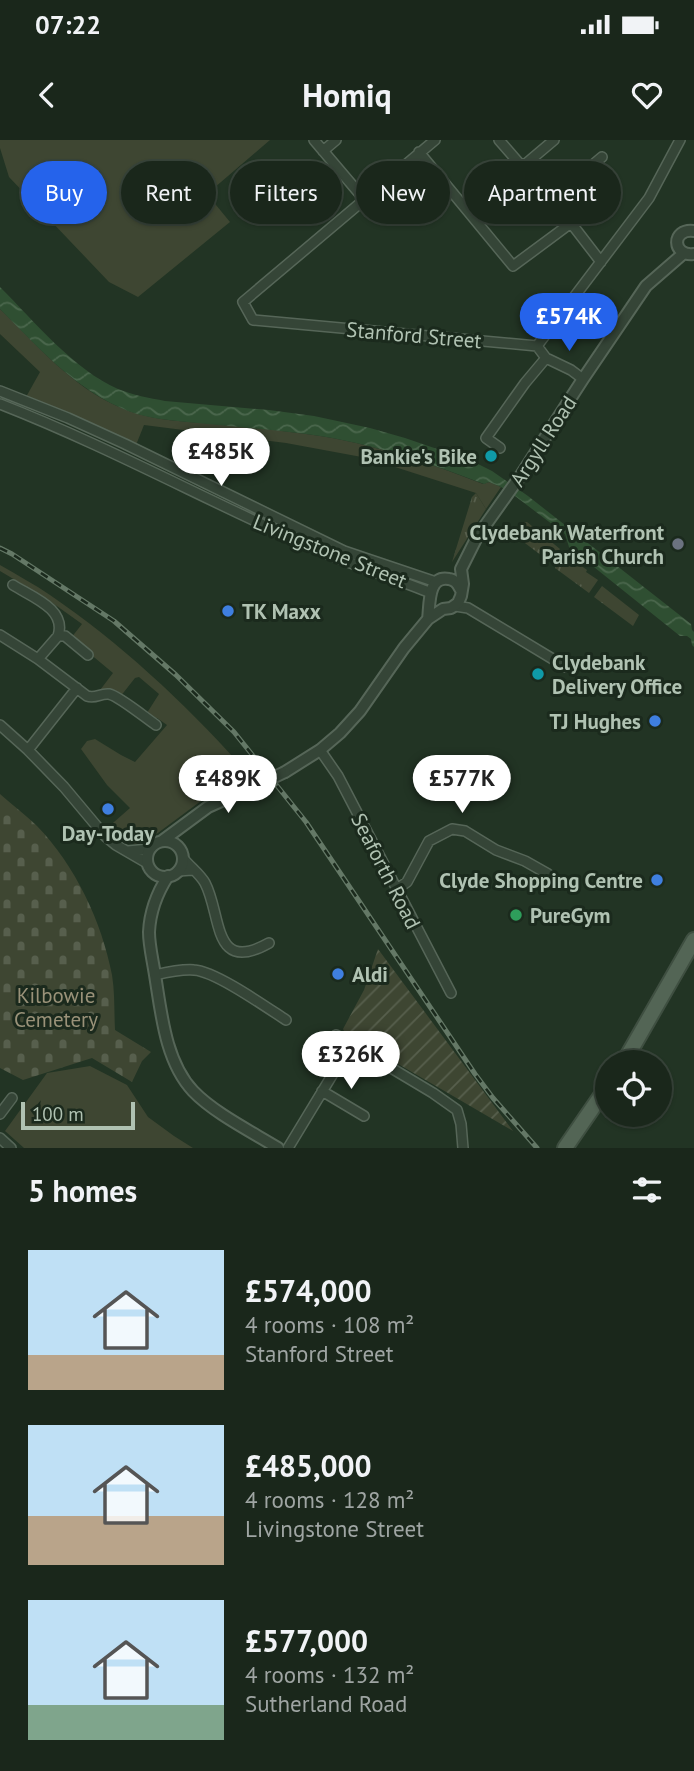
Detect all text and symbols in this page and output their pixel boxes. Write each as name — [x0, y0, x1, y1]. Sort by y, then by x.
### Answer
text: 07:22 — [35, 8, 101, 41]
text: Homiq — [302, 74, 392, 116]
icon: back — [28, 76, 66, 114]
icon: heart — [628, 76, 666, 114]
chip: Buy — [21, 161, 107, 224]
chip: Rent — [121, 161, 216, 224]
chip: Filters — [230, 161, 342, 224]
chip: New — [356, 161, 450, 224]
chip: Apartment — [464, 161, 621, 224]
pin: £574K — [520, 294, 618, 353]
text: £574K — [536, 301, 602, 330]
street label: Stanford Street — [345, 316, 483, 354]
street label: Argyll Road — [504, 391, 582, 491]
pin: £485K — [172, 428, 270, 488]
text: £485K — [188, 436, 254, 465]
place label: Bankie's Bike — [360, 443, 477, 470]
marker: Bankie's Bike — [483, 448, 499, 464]
street label: Livingstone Street — [249, 508, 411, 594]
place label: Clydebank Waterfront Parish Church — [470, 519, 665, 570]
marker: Clydebank Waterfront Parish Church — [670, 536, 686, 552]
place label: TK Maxx — [242, 598, 321, 625]
marker: TK Maxx — [220, 603, 236, 619]
place label: Clydebank Delivery Office — [552, 649, 682, 700]
marker: Clydebank Delivery Office — [530, 666, 546, 682]
place label: TJ Hughes — [550, 708, 641, 735]
marker: TJ Hughes — [647, 713, 663, 729]
pin: £489K — [179, 756, 277, 815]
pin: £577K — [413, 756, 511, 815]
text: £489K — [195, 763, 261, 792]
text: £577K — [429, 763, 495, 792]
marker: Day-Today — [100, 801, 116, 817]
street label: Seaforth Road — [345, 809, 427, 933]
place label: Day-Today — [62, 820, 155, 847]
place label: Clyde Shopping Centre — [439, 867, 643, 894]
marker: Clyde Shopping Centre — [649, 872, 665, 888]
place label: PureGym — [530, 902, 610, 929]
marker: PureGym — [508, 907, 524, 923]
place label: Aldi — [352, 961, 388, 988]
marker: Aldi — [330, 966, 346, 982]
park label: Kilbowie Cemetery — [14, 982, 98, 1033]
pin: £326K — [302, 1032, 400, 1091]
text: £326K — [318, 1039, 384, 1068]
map controls — [595, 1050, 672, 1127]
button: locate — [595, 1050, 672, 1127]
scale bar — [21, 1099, 135, 1131]
text: 100 m — [32, 1102, 84, 1126]
text: 5 homes — [28, 1171, 137, 1210]
icon: filters — [628, 1171, 666, 1209]
text: £574,000 — [245, 1271, 372, 1310]
icon: home — [84, 1278, 168, 1362]
text: 4 rooms · 108 m² — [245, 1310, 414, 1339]
text: Stanford Street — [245, 1339, 394, 1368]
text: £485,000 — [245, 1446, 372, 1485]
icon: home — [84, 1453, 168, 1537]
text: 4 rooms · 128 m² — [245, 1485, 414, 1514]
text: Livingstone Street — [245, 1514, 424, 1543]
text: £577,000 — [245, 1621, 368, 1660]
icon: home — [84, 1628, 168, 1712]
text: 4 rooms · 132 m² — [245, 1660, 414, 1689]
text: Sutherland Road — [245, 1689, 407, 1718]

